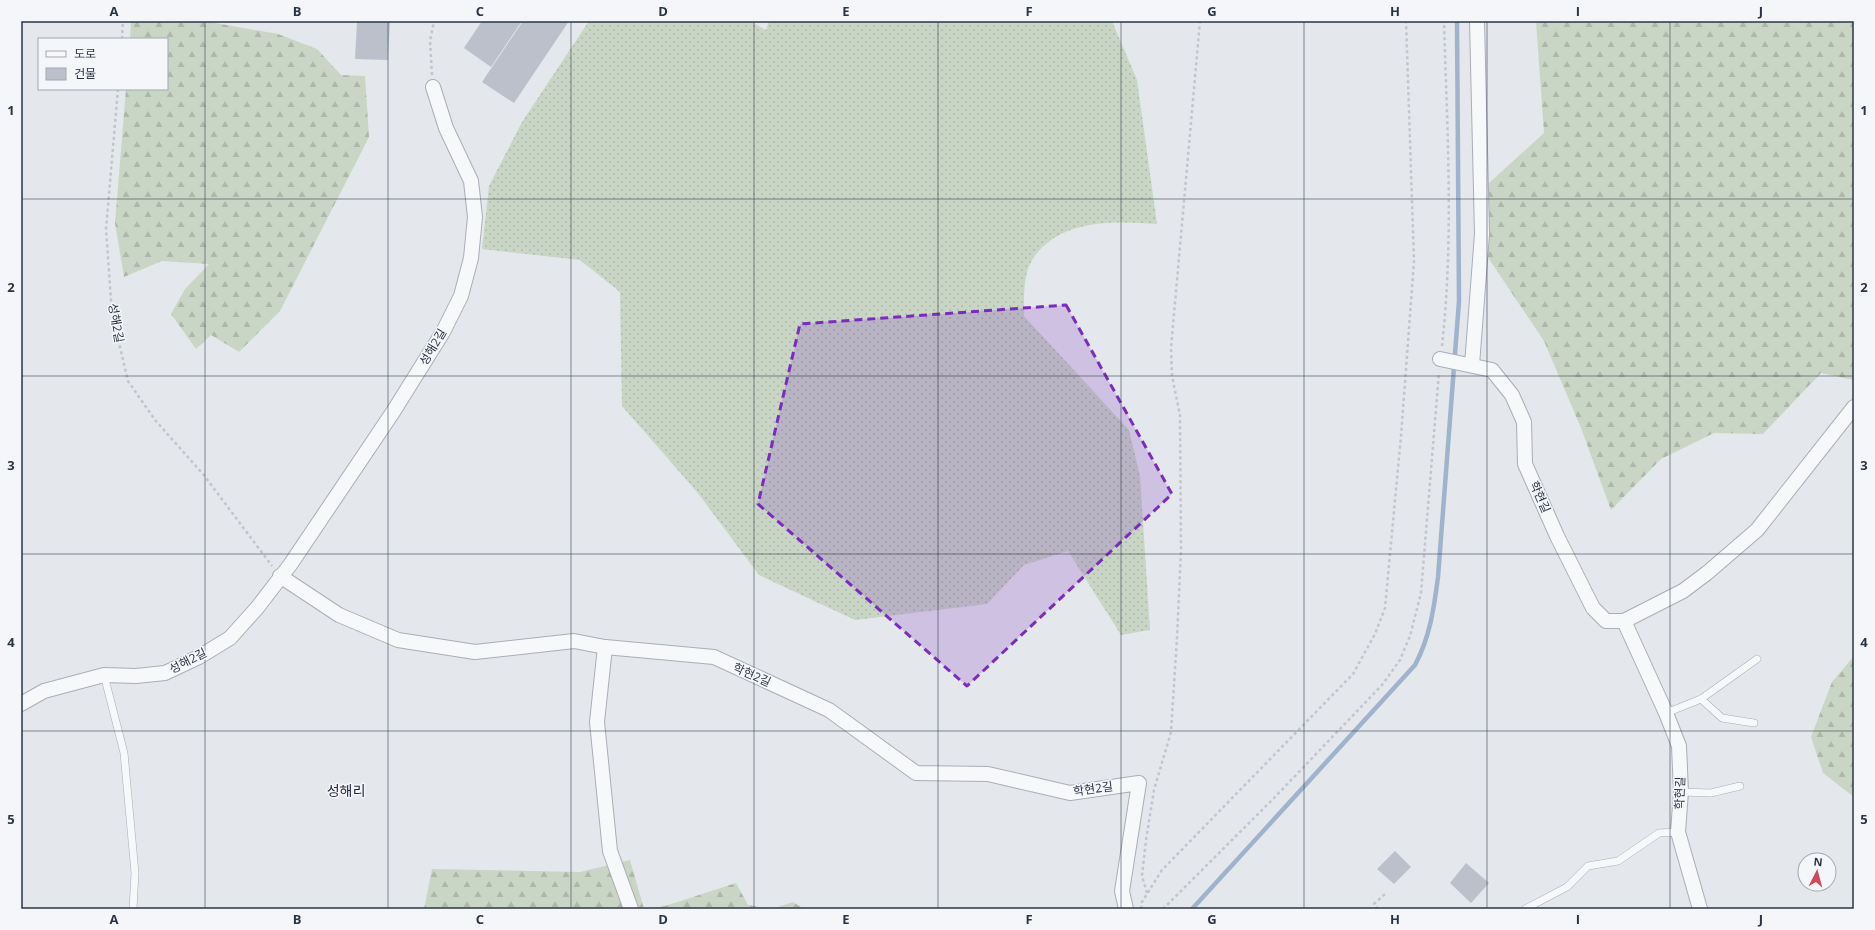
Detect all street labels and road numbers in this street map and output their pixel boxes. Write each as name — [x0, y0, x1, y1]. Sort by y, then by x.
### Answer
street label: 성해2길 — [105, 302, 128, 344]
street label: 성해2길 — [415, 325, 450, 368]
street label: 학현길 — [1526, 478, 1555, 515]
street label: 성해2길 — [166, 644, 209, 677]
street label: 학현2길 — [730, 659, 774, 690]
street label: 학현길 — [1670, 776, 1689, 810]
street label: 학현2길 — [1072, 777, 1114, 800]

